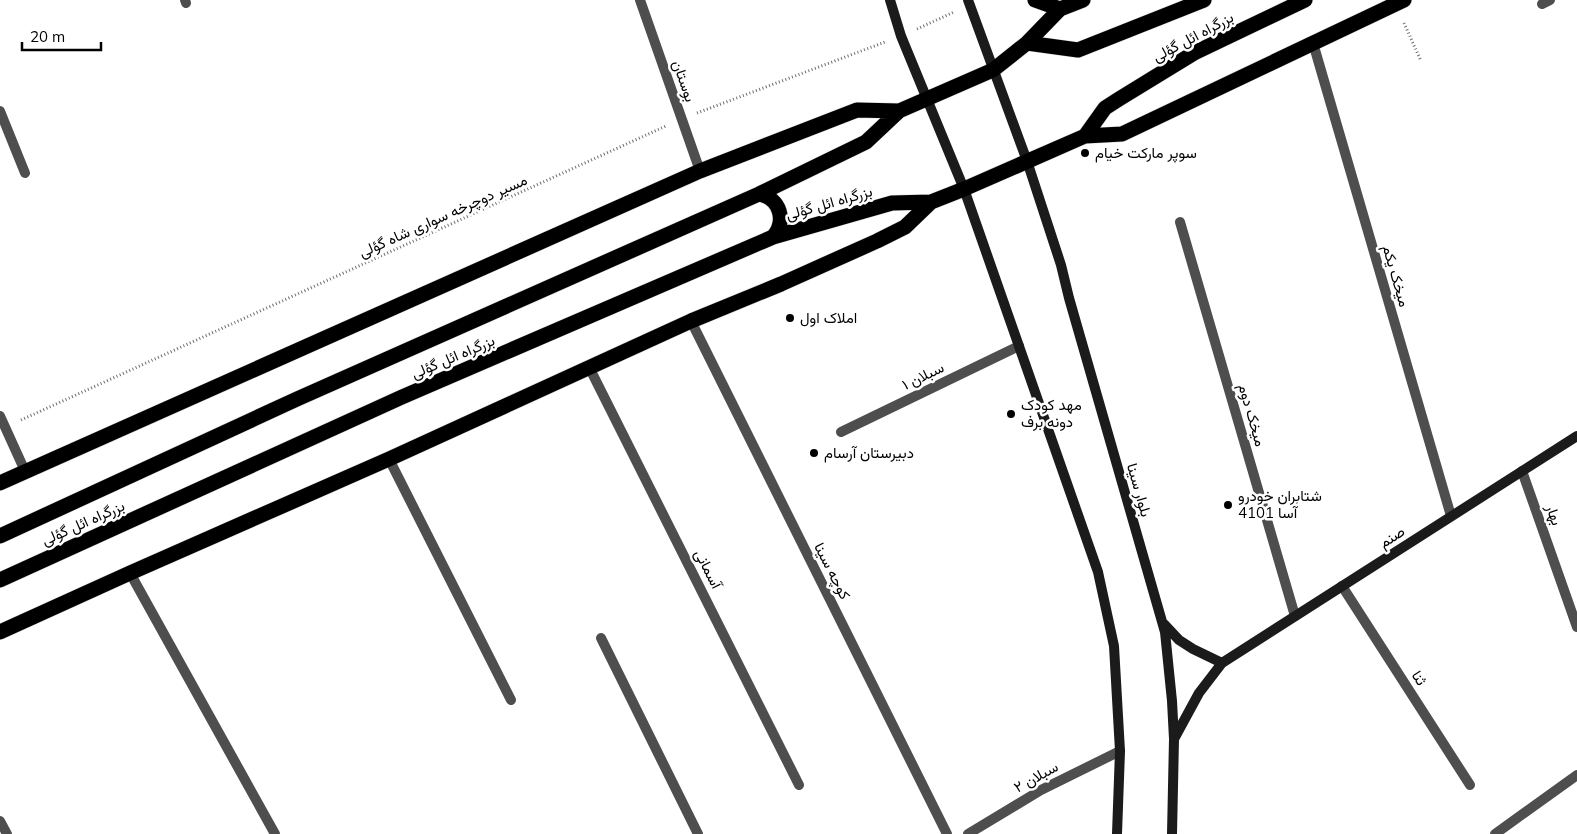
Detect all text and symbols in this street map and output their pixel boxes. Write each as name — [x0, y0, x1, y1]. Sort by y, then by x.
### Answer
street label: بزرگراه ائل گؤلی — [1149, 7, 1237, 67]
scale bar — [22, 20, 101, 52]
text: 20 m — [30, 27, 65, 46]
street label: بوستان — [669, 58, 700, 104]
place label: سوپر مارکت خیام — [1095, 143, 1197, 163]
marker: سوپر مارکت خیام — [1079, 147, 1091, 159]
street label: مسیر دوچرخه سواری شاه گؤلی — [356, 170, 530, 262]
street label: بزرگراه ائل گؤلی — [783, 181, 875, 225]
street label: میخک یکم — [1378, 243, 1414, 309]
place label: املاک اول — [800, 308, 857, 327]
marker: املاک اول — [784, 312, 796, 324]
street label: بزرگراه ائل گؤلی — [408, 330, 498, 384]
street label: سبلان ۱ — [899, 357, 947, 394]
street label: میخک دوم — [1234, 381, 1270, 449]
place label: مهد کودک دونه برف — [1021, 395, 1082, 431]
marker: مهد کودک دونه برف — [1005, 408, 1017, 420]
place label: دبیرستان آرسام — [824, 443, 914, 463]
marker: دبیرستان آرسام — [808, 447, 820, 459]
street label: بلوار سینا — [1123, 461, 1156, 519]
place label: شتابران خودرو 4101 آسا — [1238, 486, 1322, 522]
street label: بزرگراه ائل گؤلی — [38, 496, 128, 550]
marker: شتابران خودرو 4101 آسا — [1222, 499, 1234, 511]
street label: بهار — [1542, 501, 1567, 528]
street label: صنم — [1375, 521, 1409, 553]
street label: کوچه سینا — [809, 539, 855, 603]
street label: آسمانی — [690, 546, 727, 594]
street label: ثنا — [1408, 667, 1431, 689]
street label: سبلان ۲ — [1010, 757, 1061, 797]

